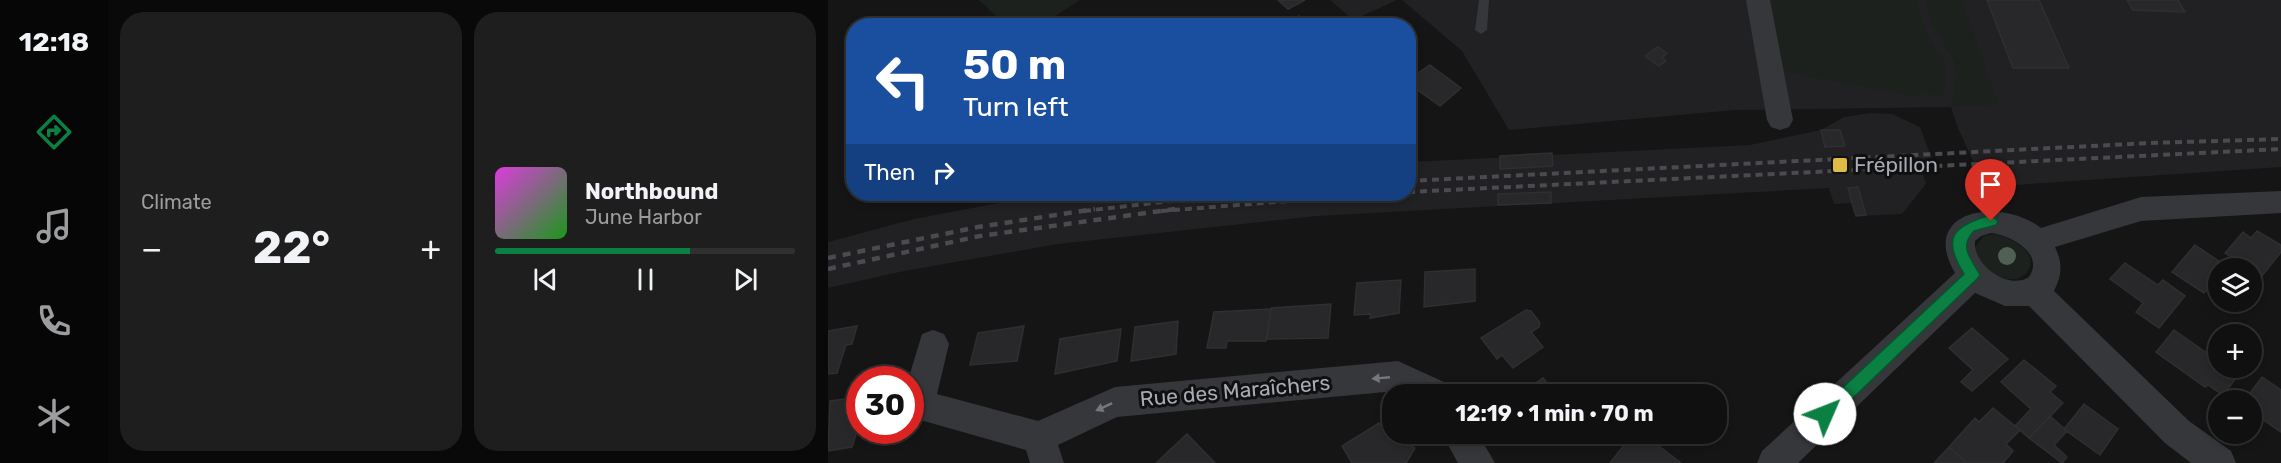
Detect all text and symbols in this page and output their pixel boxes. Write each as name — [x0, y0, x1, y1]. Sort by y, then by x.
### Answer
text: 12:18 — [19, 26, 89, 58]
text: 50 m — [963, 40, 1066, 90]
icon: left — [864, 42, 942, 120]
text: Turn left — [963, 91, 1068, 123]
icon: directions — [33, 111, 75, 153]
place label: Frépillon — [1854, 152, 1938, 177]
icon: right — [927, 156, 960, 189]
marker: Frépillon — [1831, 156, 1849, 174]
text: Then — [864, 159, 915, 186]
pin — [1965, 159, 2016, 221]
icon: arrive — [1974, 168, 2007, 201]
text: Northbound — [585, 178, 718, 205]
text: Climate — [141, 190, 212, 214]
icon: music — [33, 205, 75, 247]
text: June Harbor — [585, 205, 702, 229]
text: 22° — [253, 221, 330, 274]
text: − — [141, 229, 162, 268]
text: + — [420, 229, 441, 268]
map controls — [2208, 258, 2262, 444]
button: layers — [2208, 258, 2262, 312]
icon: previous — [529, 263, 562, 296]
icon: pause — [629, 263, 662, 296]
icon: next — [729, 263, 762, 296]
icon: phone — [33, 300, 75, 342]
button: + — [2208, 324, 2262, 378]
speed limit sign: 30 — [846, 366, 924, 444]
street label: Rue des Maraîchers — [1139, 370, 1331, 411]
one-way arrow — [1371, 373, 1390, 383]
position arrow — [1793, 382, 1857, 446]
button: − — [2208, 390, 2262, 444]
icon: climate — [33, 395, 75, 437]
text: 12:19 · 1 min · 70 m — [1455, 400, 1654, 427]
one-way arrow — [1095, 402, 1112, 411]

